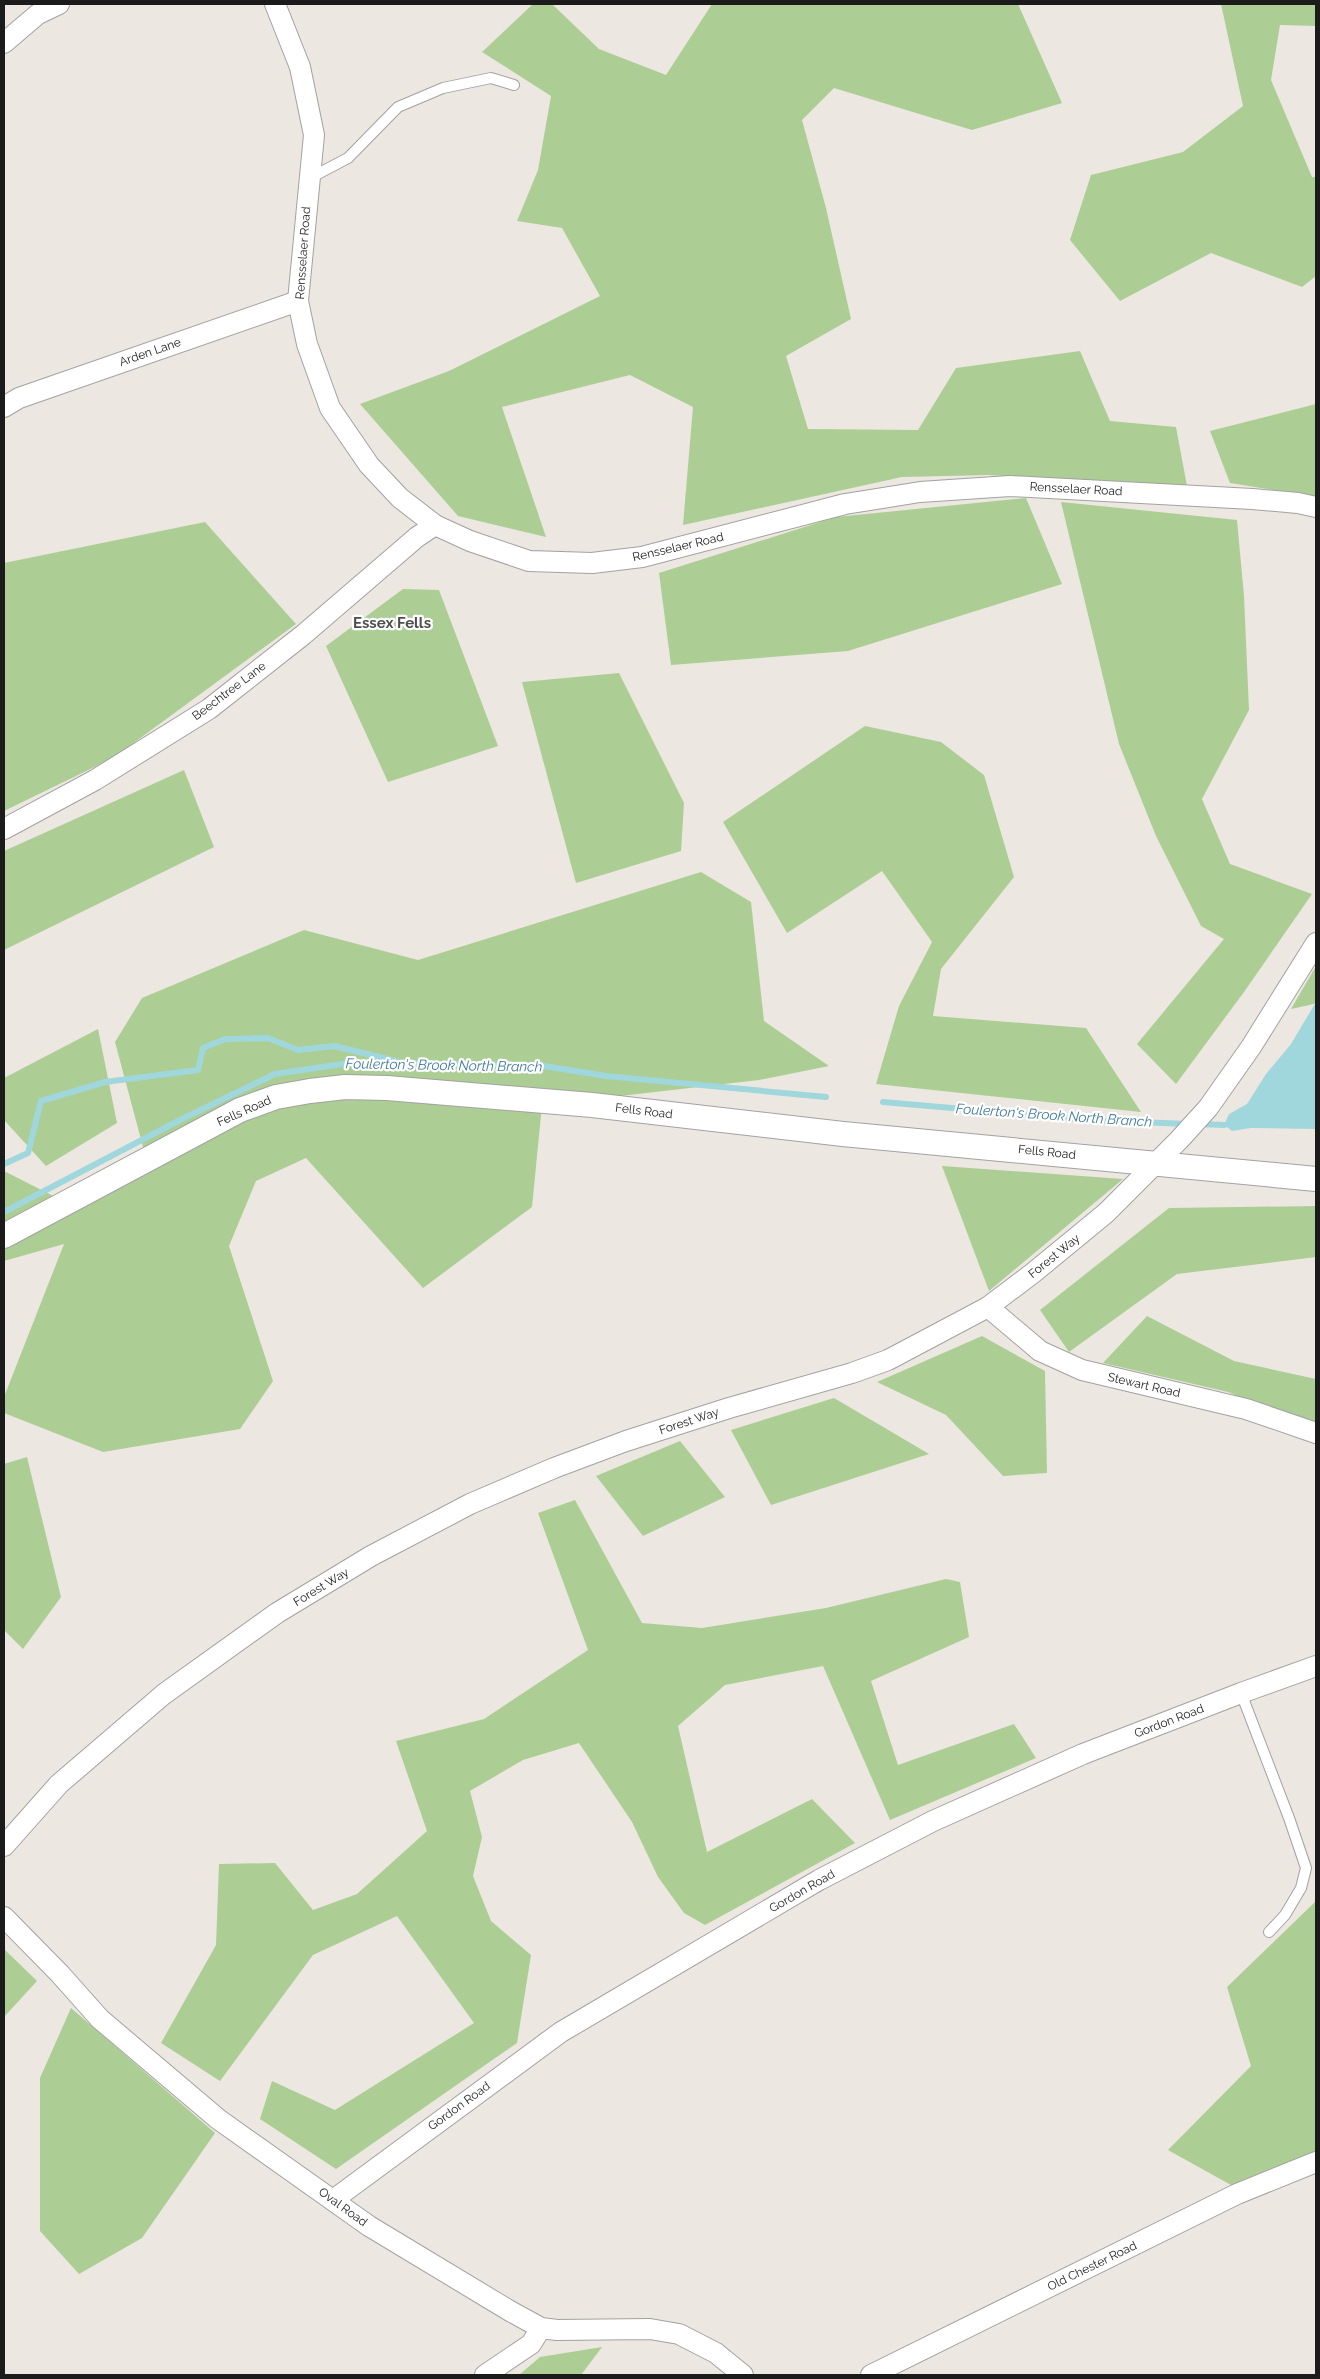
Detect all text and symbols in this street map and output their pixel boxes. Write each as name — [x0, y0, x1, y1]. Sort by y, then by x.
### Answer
street label: Rensselaer Road — [293, 206, 313, 300]
street label: Arden Lane — [117, 335, 183, 369]
street label: Rensselaer Road — [1029, 480, 1123, 498]
street label: Rensselaer Road — [631, 530, 725, 564]
district label: Essex Fells — [353, 614, 431, 632]
street label: Beechtree Lane — [189, 659, 269, 723]
water label: Foulerton's Brook North Branch — [346, 1055, 543, 1075]
street label: Fells Road — [215, 1093, 273, 1129]
water label: Foulerton's Brook North Branch — [955, 1100, 1153, 1130]
street label: Fells Road — [614, 1101, 674, 1121]
street label: Fells Road — [1017, 1142, 1077, 1162]
street label: Forest Way — [1025, 1231, 1083, 1281]
street label: Stewart Road — [1106, 1370, 1182, 1400]
street label: Forest Way — [657, 1405, 721, 1437]
street label: Forest Way — [291, 1565, 352, 1609]
street label: Gordon Road — [1132, 1701, 1206, 1741]
street label: Gordon Road — [767, 1867, 837, 1915]
street label: Gordon Road — [425, 2079, 493, 2133]
street label: Oval Road — [316, 2185, 370, 2229]
street label: Old Chester Road — [1045, 2238, 1139, 2294]

